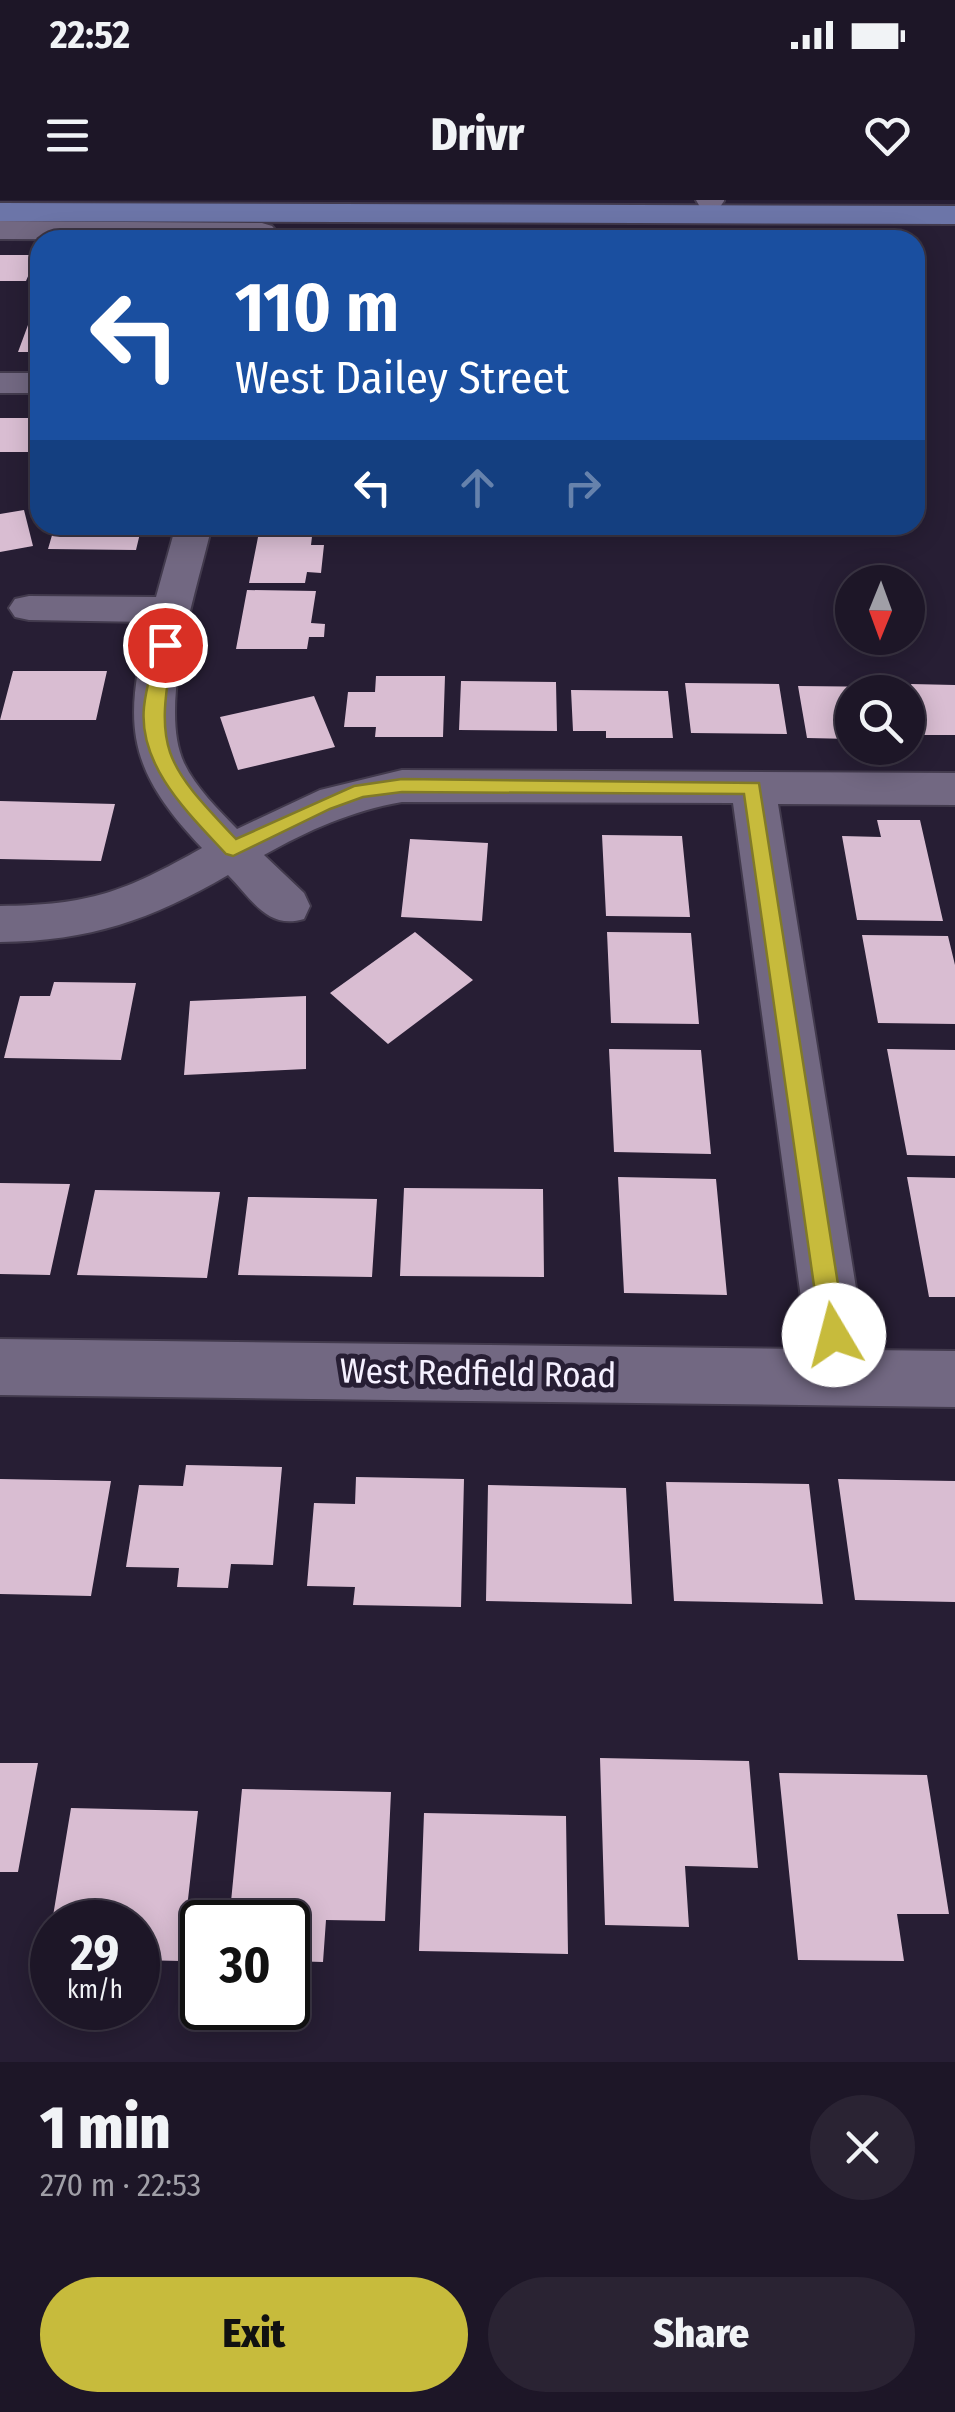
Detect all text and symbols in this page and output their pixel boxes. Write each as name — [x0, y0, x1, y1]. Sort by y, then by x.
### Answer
text: 22:52 — [50, 12, 130, 58]
icon: menu — [40, 108, 95, 163]
text: Drivr — [431, 108, 524, 162]
icon: heart — [860, 108, 915, 163]
text: 110 m — [235, 266, 399, 350]
icon: left — [70, 270, 200, 400]
text: West Dailey Street — [235, 351, 569, 405]
icon: left — [345, 460, 400, 515]
icon: ahead — [450, 460, 505, 515]
icon: right — [555, 460, 610, 515]
north arrow — [835, 565, 925, 655]
map controls — [835, 565, 925, 765]
pin — [123, 603, 208, 688]
icon: arrive — [138, 618, 193, 673]
button: search — [835, 675, 925, 765]
position arrow — [782, 1283, 886, 1387]
street label: West Redfield Road — [339, 1350, 617, 1396]
speed limit sign: 30 — [180, 1900, 310, 2030]
text: 29 — [71, 1923, 119, 1983]
text: km/h — [67, 1975, 123, 2005]
text: 1 min — [40, 2092, 171, 2164]
button: close — [810, 2095, 915, 2200]
text: 270 m · 22:53 — [40, 2166, 201, 2204]
button: Exit — [40, 2277, 468, 2392]
button: Share — [488, 2277, 915, 2392]

